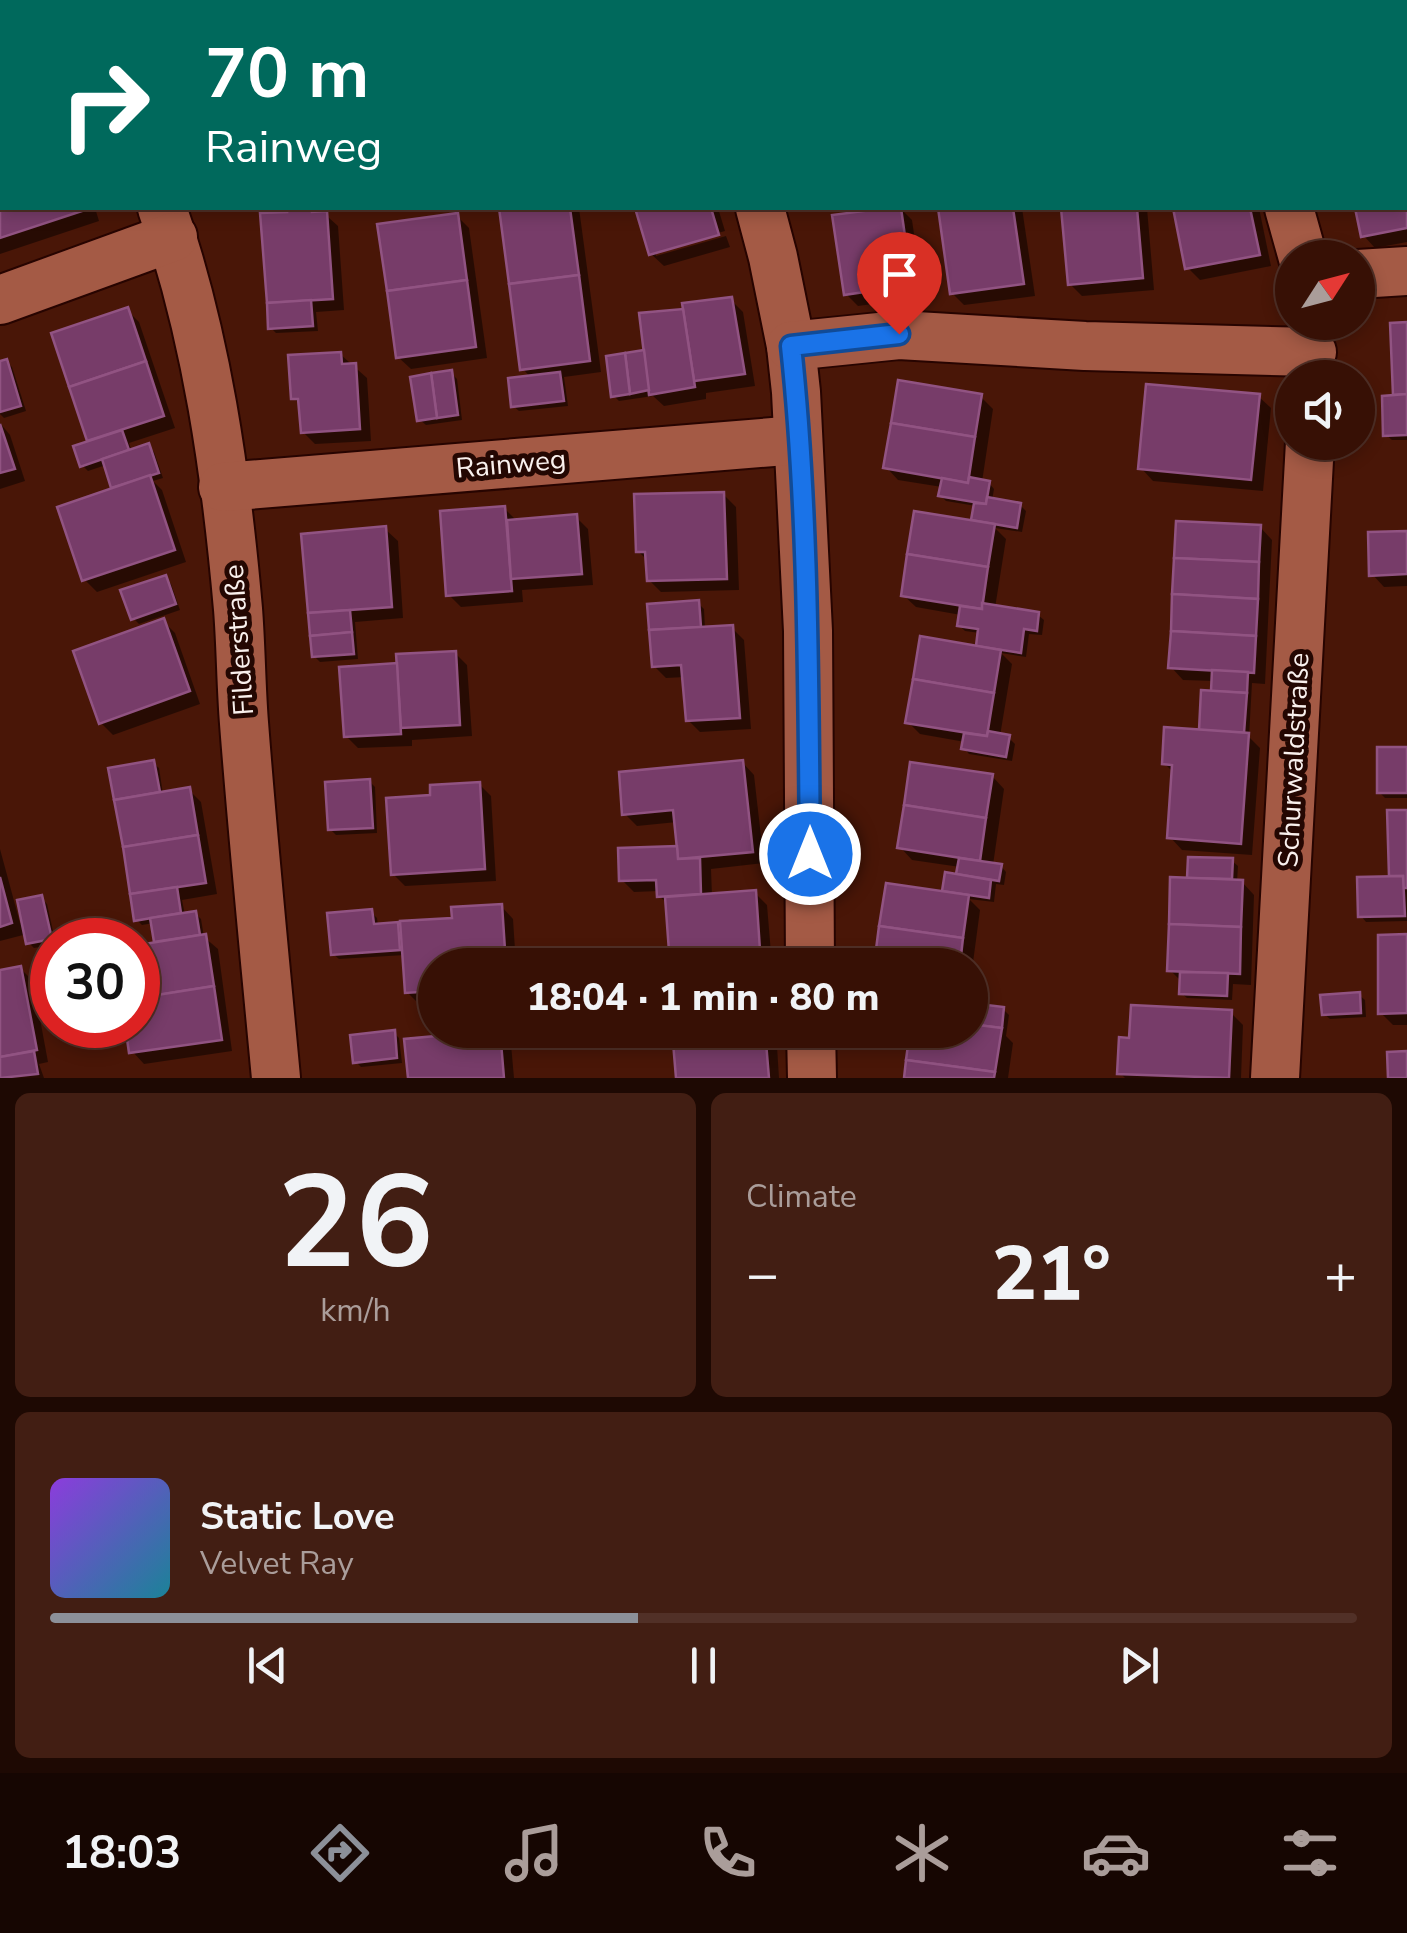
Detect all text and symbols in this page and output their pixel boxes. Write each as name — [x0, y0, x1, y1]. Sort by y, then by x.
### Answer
text: 70 m — [205, 26, 369, 122]
icon: right — [40, 40, 170, 170]
text: Rainweg — [205, 117, 382, 178]
pin — [857, 232, 942, 335]
north arrow — [1275, 240, 1375, 340]
map controls — [1275, 240, 1375, 460]
icon: arrive — [872, 247, 927, 302]
button: sound — [1275, 360, 1375, 460]
street label: Rainweg — [454, 440, 568, 488]
street label: Filderstraße — [215, 563, 263, 717]
street label: Schurwaldstraße — [1269, 652, 1319, 869]
position arrow — [758, 802, 862, 906]
speed limit sign: 30 — [30, 918, 160, 1048]
text: 18:04 · 1 min · 80 m — [527, 972, 879, 1023]
text: 26 — [277, 1135, 434, 1312]
text: Climate — [746, 1175, 857, 1218]
text: 21° — [992, 1223, 1111, 1325]
text: − — [746, 1237, 779, 1312]
text: + — [1324, 1237, 1357, 1312]
text: km/h — [320, 1289, 391, 1332]
text: Static Love — [200, 1491, 395, 1542]
text: Velvet Ray — [200, 1542, 354, 1585]
icon: previous — [240, 1638, 295, 1693]
icon: pause — [676, 1638, 731, 1693]
icon: next — [1112, 1638, 1167, 1693]
icon: directions — [305, 1818, 375, 1888]
icon: music — [499, 1818, 569, 1888]
icon: phone — [693, 1818, 763, 1888]
icon: climate — [887, 1818, 957, 1888]
icon: car — [1081, 1818, 1151, 1888]
icon: filters — [1275, 1818, 1345, 1888]
text: 18:03 — [62, 1823, 181, 1884]

